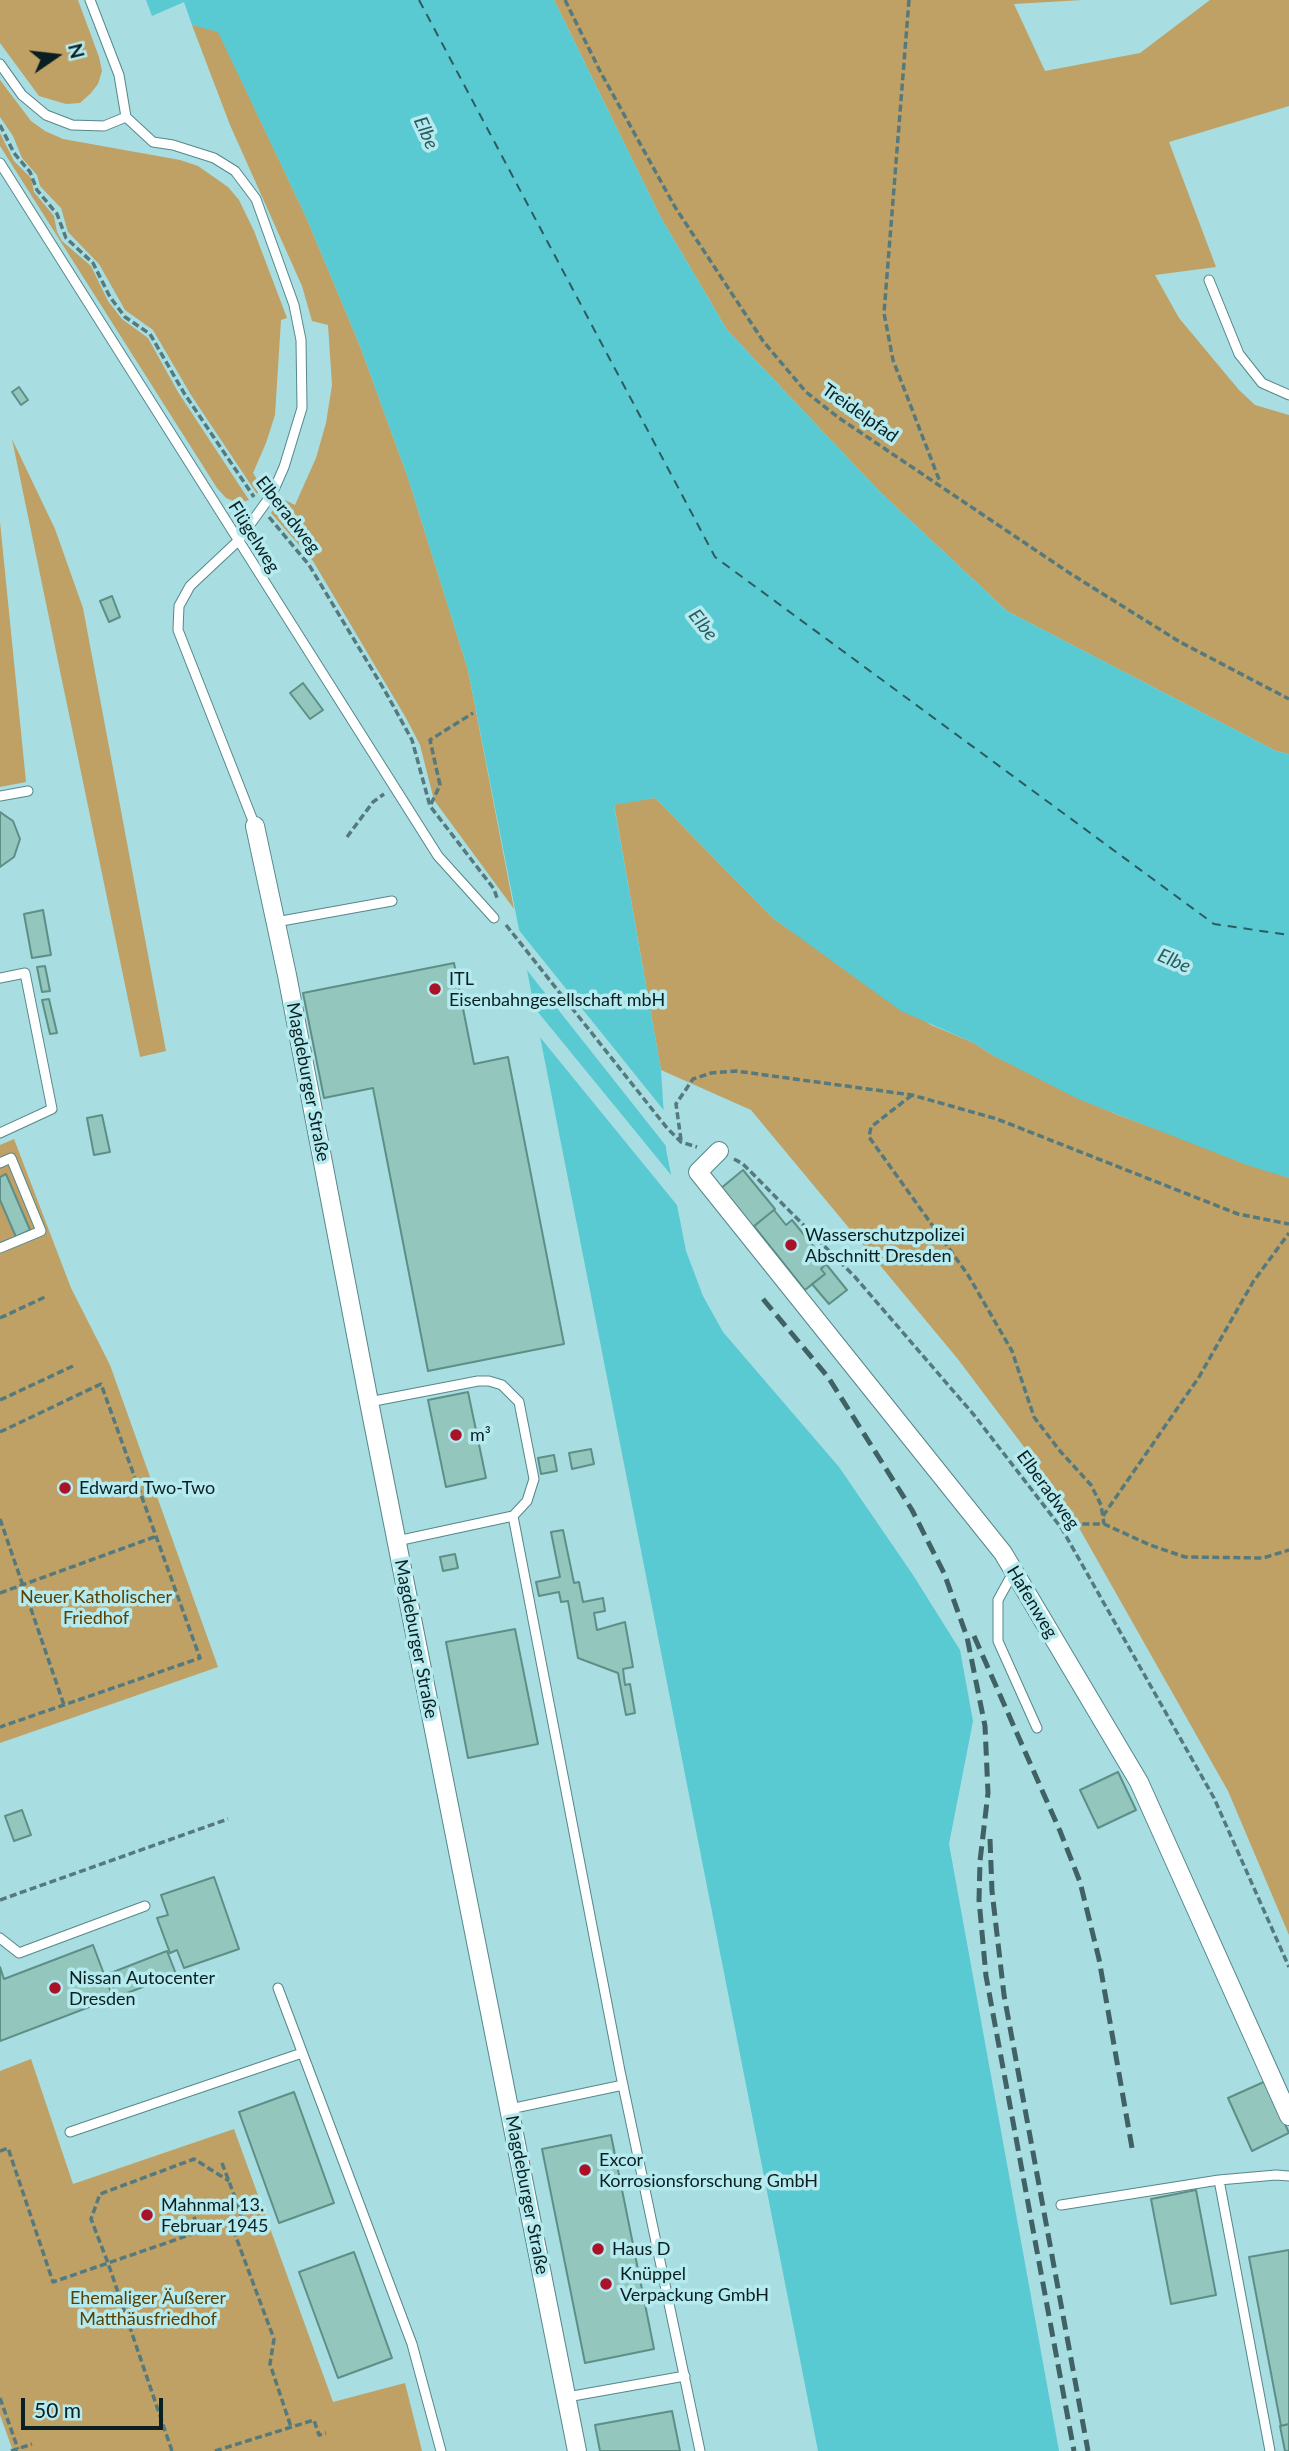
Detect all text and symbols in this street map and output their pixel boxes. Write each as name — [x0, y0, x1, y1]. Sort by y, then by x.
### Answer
north arrow — [21, 21, 91, 91]
text: N — [64, 41, 90, 61]
water label: Elbe — [409, 113, 443, 153]
street label: Treidelpfad — [818, 379, 902, 447]
street label: Elberadweg — [251, 472, 325, 558]
street label: Flügelweg — [224, 497, 284, 577]
water label: Elbe — [684, 605, 722, 645]
water label: Elbe — [1154, 944, 1194, 978]
place label: ITL Eisenbahngesellschaft mbH — [449, 968, 665, 1010]
marker: ITL Eisenbahngesellschaft mbH — [427, 981, 443, 997]
street label: Magdeburger Straße — [282, 1001, 334, 1163]
place label: Wasserschutzpolizei Abschnitt Dresden — [805, 1224, 965, 1266]
marker: Wasserschutzpolizei Abschnitt Dresden — [783, 1237, 799, 1253]
place label: m³ — [470, 1424, 491, 1446]
marker: m³ — [448, 1427, 464, 1443]
street label: Elberadweg — [1012, 1446, 1084, 1534]
place label: Edward Two-Two — [79, 1477, 215, 1499]
marker: Edward Two-Two — [57, 1480, 73, 1496]
street label: Magdeburger Straße — [390, 1558, 442, 1720]
street label: Hafenweg — [1002, 1562, 1062, 1642]
park label: Neuer Katholischer Friedhof — [20, 1586, 172, 1628]
place label: Nissan Autocenter Dresden — [69, 1967, 215, 2010]
marker: Nissan Autocenter Dresden — [47, 1980, 63, 1996]
street label: Magdeburger Straße — [501, 2114, 553, 2276]
place label: Excor Korrosionsforschung GmbH — [599, 2149, 818, 2192]
marker: Excor Korrosionsforschung GmbH — [577, 2162, 593, 2178]
place label: Mahnmal 13. Februar 1945 — [161, 2194, 268, 2236]
marker: Mahnmal 13. Februar 1945 — [139, 2207, 155, 2223]
place label: Haus D — [612, 2238, 671, 2260]
marker: Haus D — [590, 2241, 606, 2257]
place label: Knüppel Verpackung GmbH — [620, 2263, 769, 2306]
marker: Knüppel Verpackung GmbH — [598, 2276, 614, 2292]
park label: Ehemaliger Äußerer Matthäusfriedhof — [70, 2287, 226, 2330]
scale bar — [24, 2384, 166, 2428]
text: 50 m — [34, 2397, 81, 2422]

